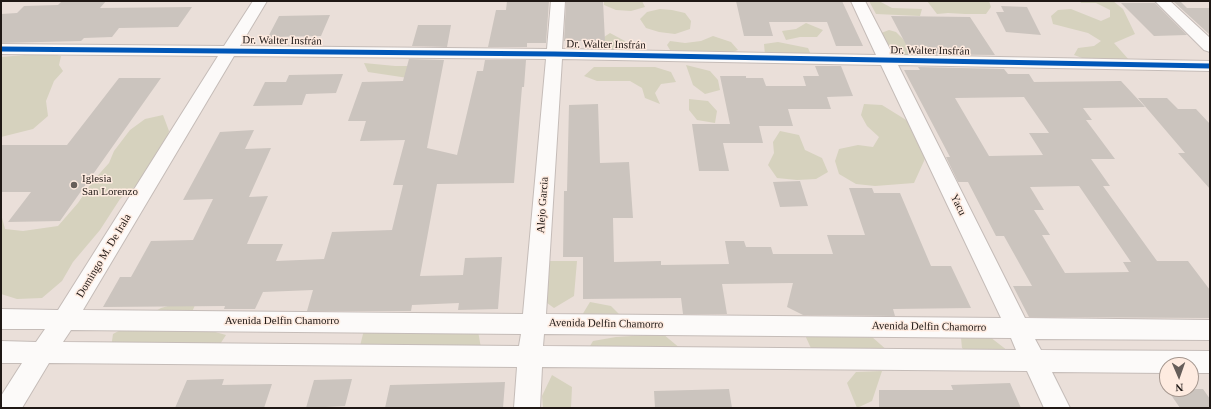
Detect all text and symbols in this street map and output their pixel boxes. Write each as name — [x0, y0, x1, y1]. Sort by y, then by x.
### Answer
street label: Dr. Walter Insfrán — [242, 34, 322, 48]
street label: Dr. Walter Insfrán — [566, 38, 646, 52]
street label: Dr. Walter Insfrán — [890, 44, 970, 58]
place label: Iglesia San Lorenzo — [82, 172, 138, 198]
street label: Alejo Garcia — [534, 176, 552, 234]
marker: Iglesia San Lorenzo — [69, 180, 79, 190]
street label: Yacu — [947, 192, 969, 218]
street label: Domingo M. De Irala — [74, 212, 134, 300]
street label: Avenida Delfin Chamorro — [225, 314, 339, 328]
street label: Avenida Delfin Chamorro — [549, 316, 663, 332]
street label: Avenida Delfin Chamorro — [872, 319, 986, 335]
north arrow — [1159, 357, 1199, 397]
text: N — [1175, 382, 1184, 394]

